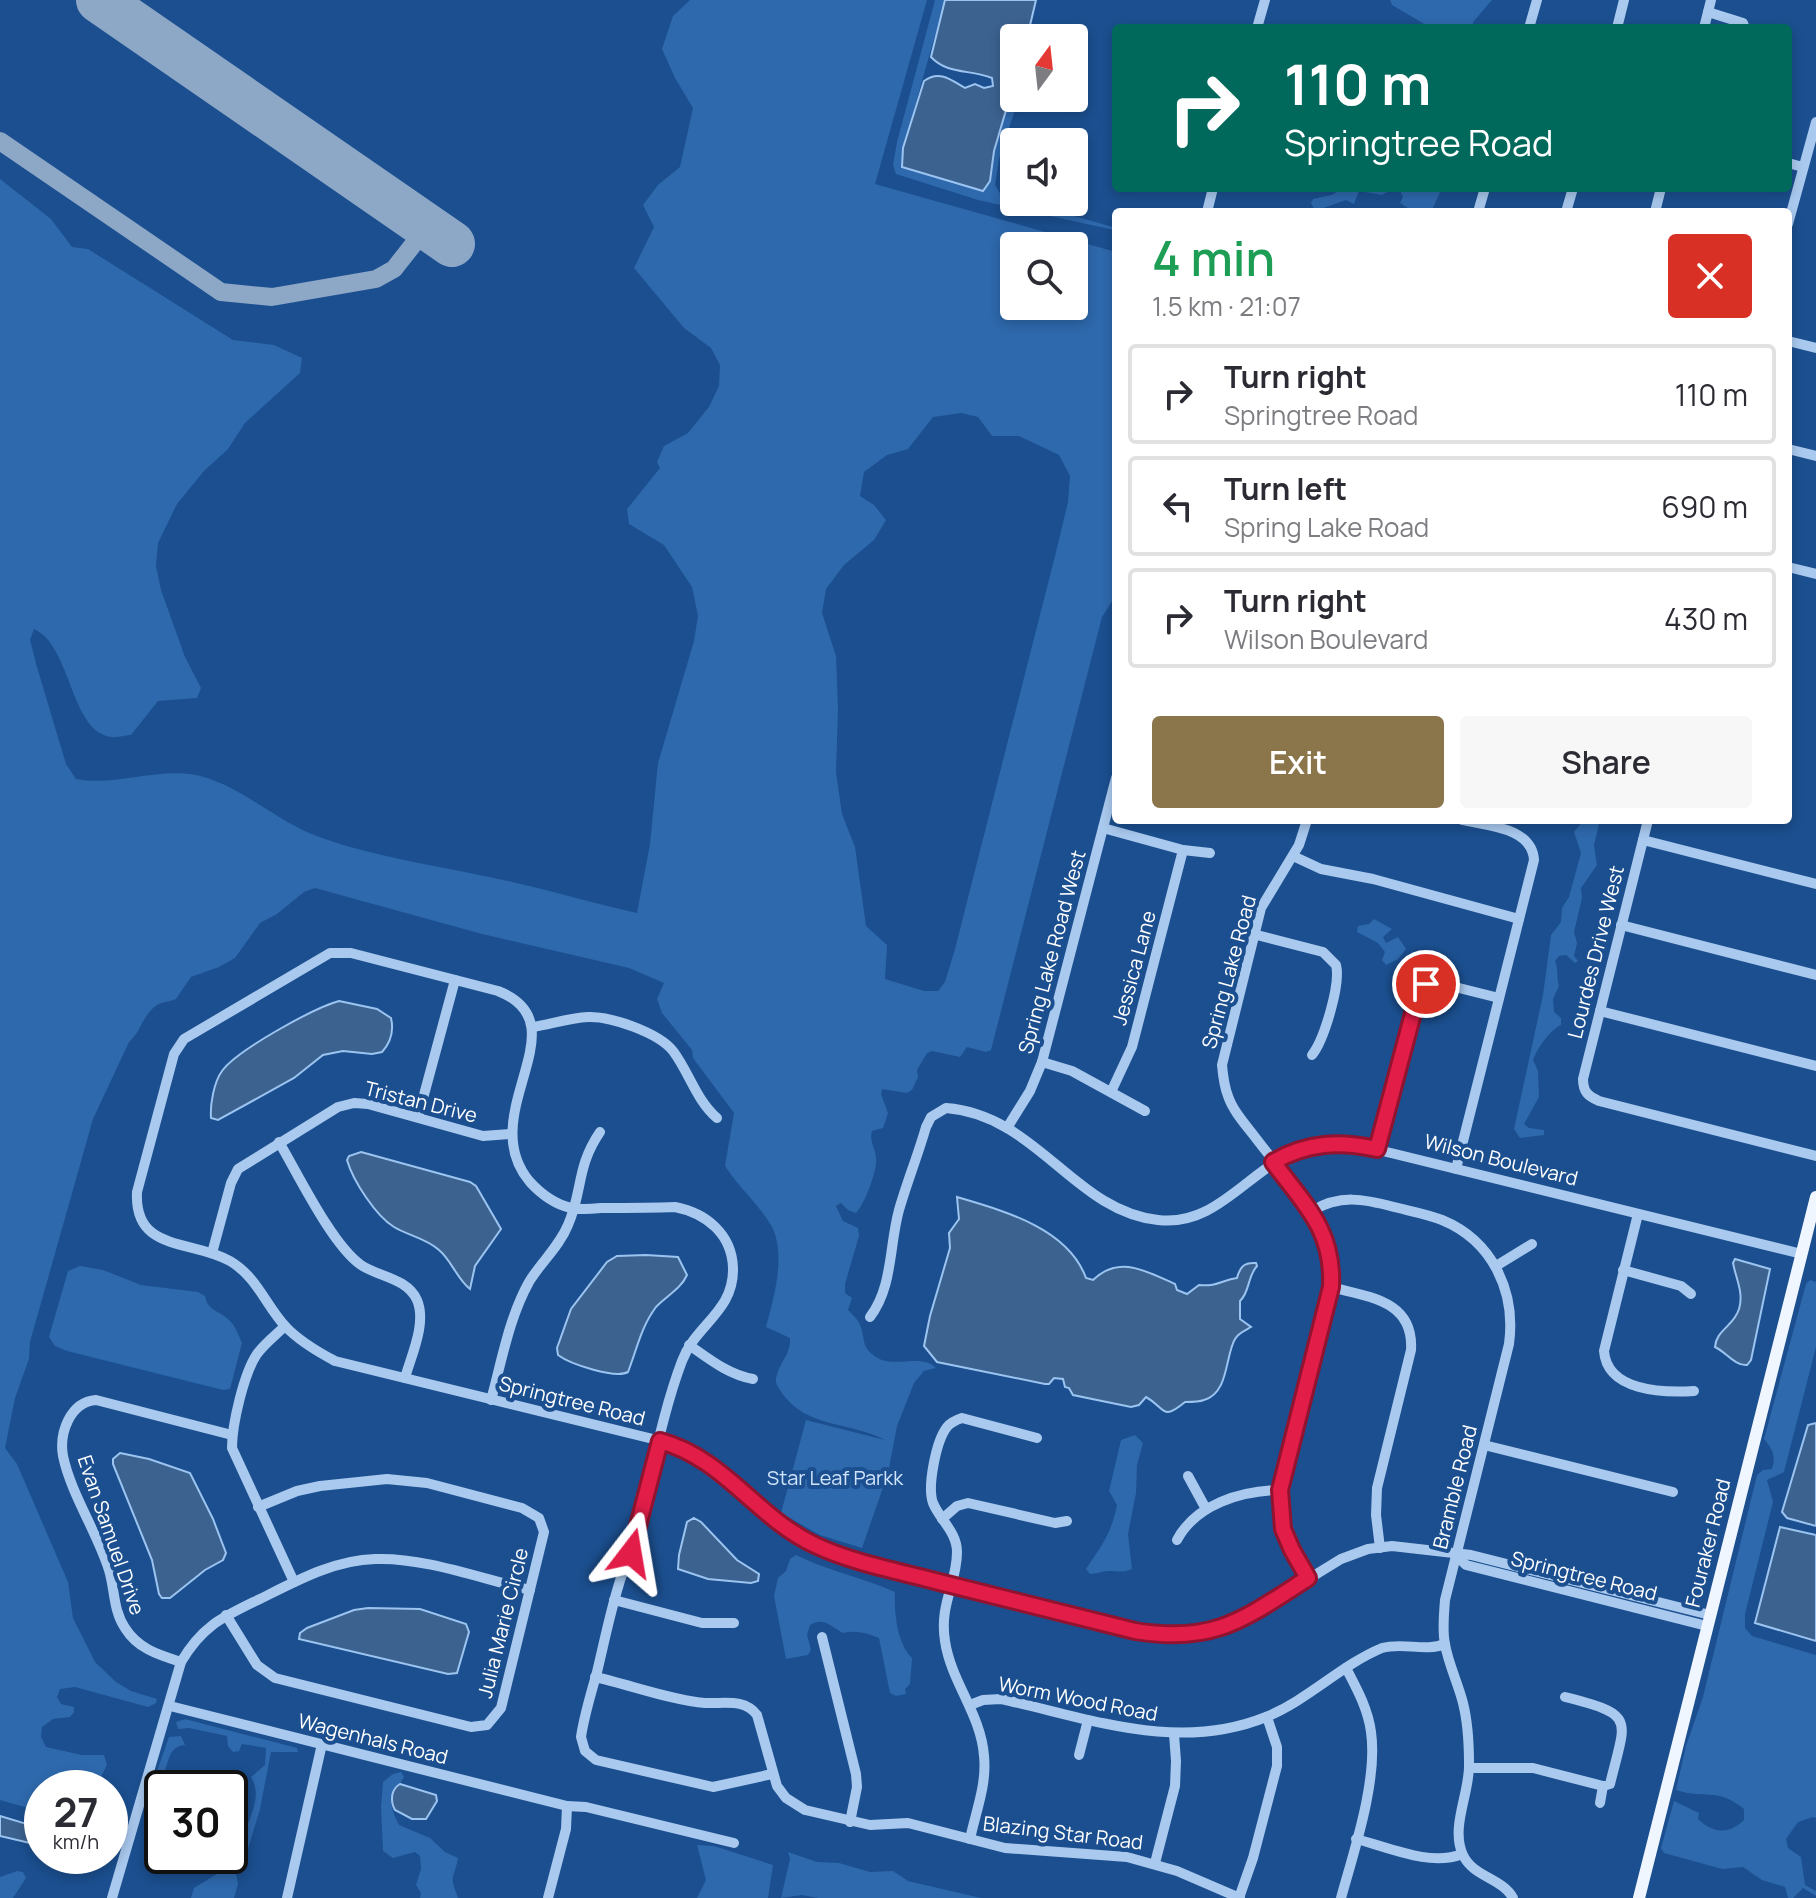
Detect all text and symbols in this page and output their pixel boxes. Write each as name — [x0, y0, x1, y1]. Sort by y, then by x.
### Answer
north arrow — [1000, 24, 1088, 112]
map controls — [1000, 24, 1088, 320]
text: 110 m — [1284, 45, 1431, 122]
icon: right — [1152, 56, 1256, 160]
text: Springtree Road — [1284, 118, 1553, 167]
button: sound — [1000, 128, 1088, 216]
text: 4 min — [1152, 225, 1275, 290]
button: search — [1000, 232, 1088, 320]
button: close — [1668, 234, 1752, 318]
text: 1.5 km · 21:07 — [1152, 288, 1301, 324]
text: Turn right — [1224, 356, 1367, 397]
icon: right — [1156, 372, 1200, 416]
text: 110 m — [1675, 374, 1748, 415]
text: Springtree Road — [1224, 397, 1418, 433]
text: Turn left — [1224, 468, 1347, 509]
icon: left — [1156, 484, 1200, 528]
text: 690 m — [1661, 486, 1748, 527]
text: Spring Lake Road — [1224, 509, 1429, 545]
text: Turn right — [1224, 580, 1367, 621]
icon: right — [1156, 596, 1200, 640]
text: 430 m — [1664, 598, 1748, 639]
text: Wilson Boulevard — [1224, 621, 1429, 657]
button: Exit — [1152, 716, 1444, 808]
button: Share — [1460, 716, 1752, 808]
street label: Spring Lake Road West — [1011, 847, 1092, 1057]
street label: Lourdes Drive West — [1561, 863, 1630, 1041]
street label: Spring Lake Road — [1195, 892, 1262, 1052]
street label: Jessica Lane — [1105, 908, 1162, 1028]
pin — [1392, 950, 1460, 1018]
icon: arrive — [1404, 962, 1448, 1006]
street label: Tristan Drive — [362, 1074, 480, 1129]
street label: Wilson Boulevard — [1422, 1127, 1581, 1192]
street label: Springtree Road — [496, 1369, 648, 1432]
street label: Bramble Road — [1426, 1422, 1483, 1552]
street label: Evan Samuel Drive — [71, 1451, 151, 1618]
park label: Star Leaf Parkk — [767, 1464, 904, 1491]
street label: Fouraker Road — [1679, 1476, 1737, 1610]
position arrow — [589, 1511, 673, 1595]
street label: Springtree Road — [1508, 1544, 1660, 1607]
street label: Julia Marie Circle — [471, 1545, 534, 1701]
street label: Worm Wood Road — [996, 1670, 1160, 1727]
street label: Wagenhals Road — [295, 1707, 451, 1770]
speed limit sign: 30 — [144, 1770, 248, 1874]
text: 27 — [53, 1784, 99, 1839]
street label: Blazing Star Road — [981, 1809, 1145, 1856]
text: km/h — [53, 1828, 99, 1855]

